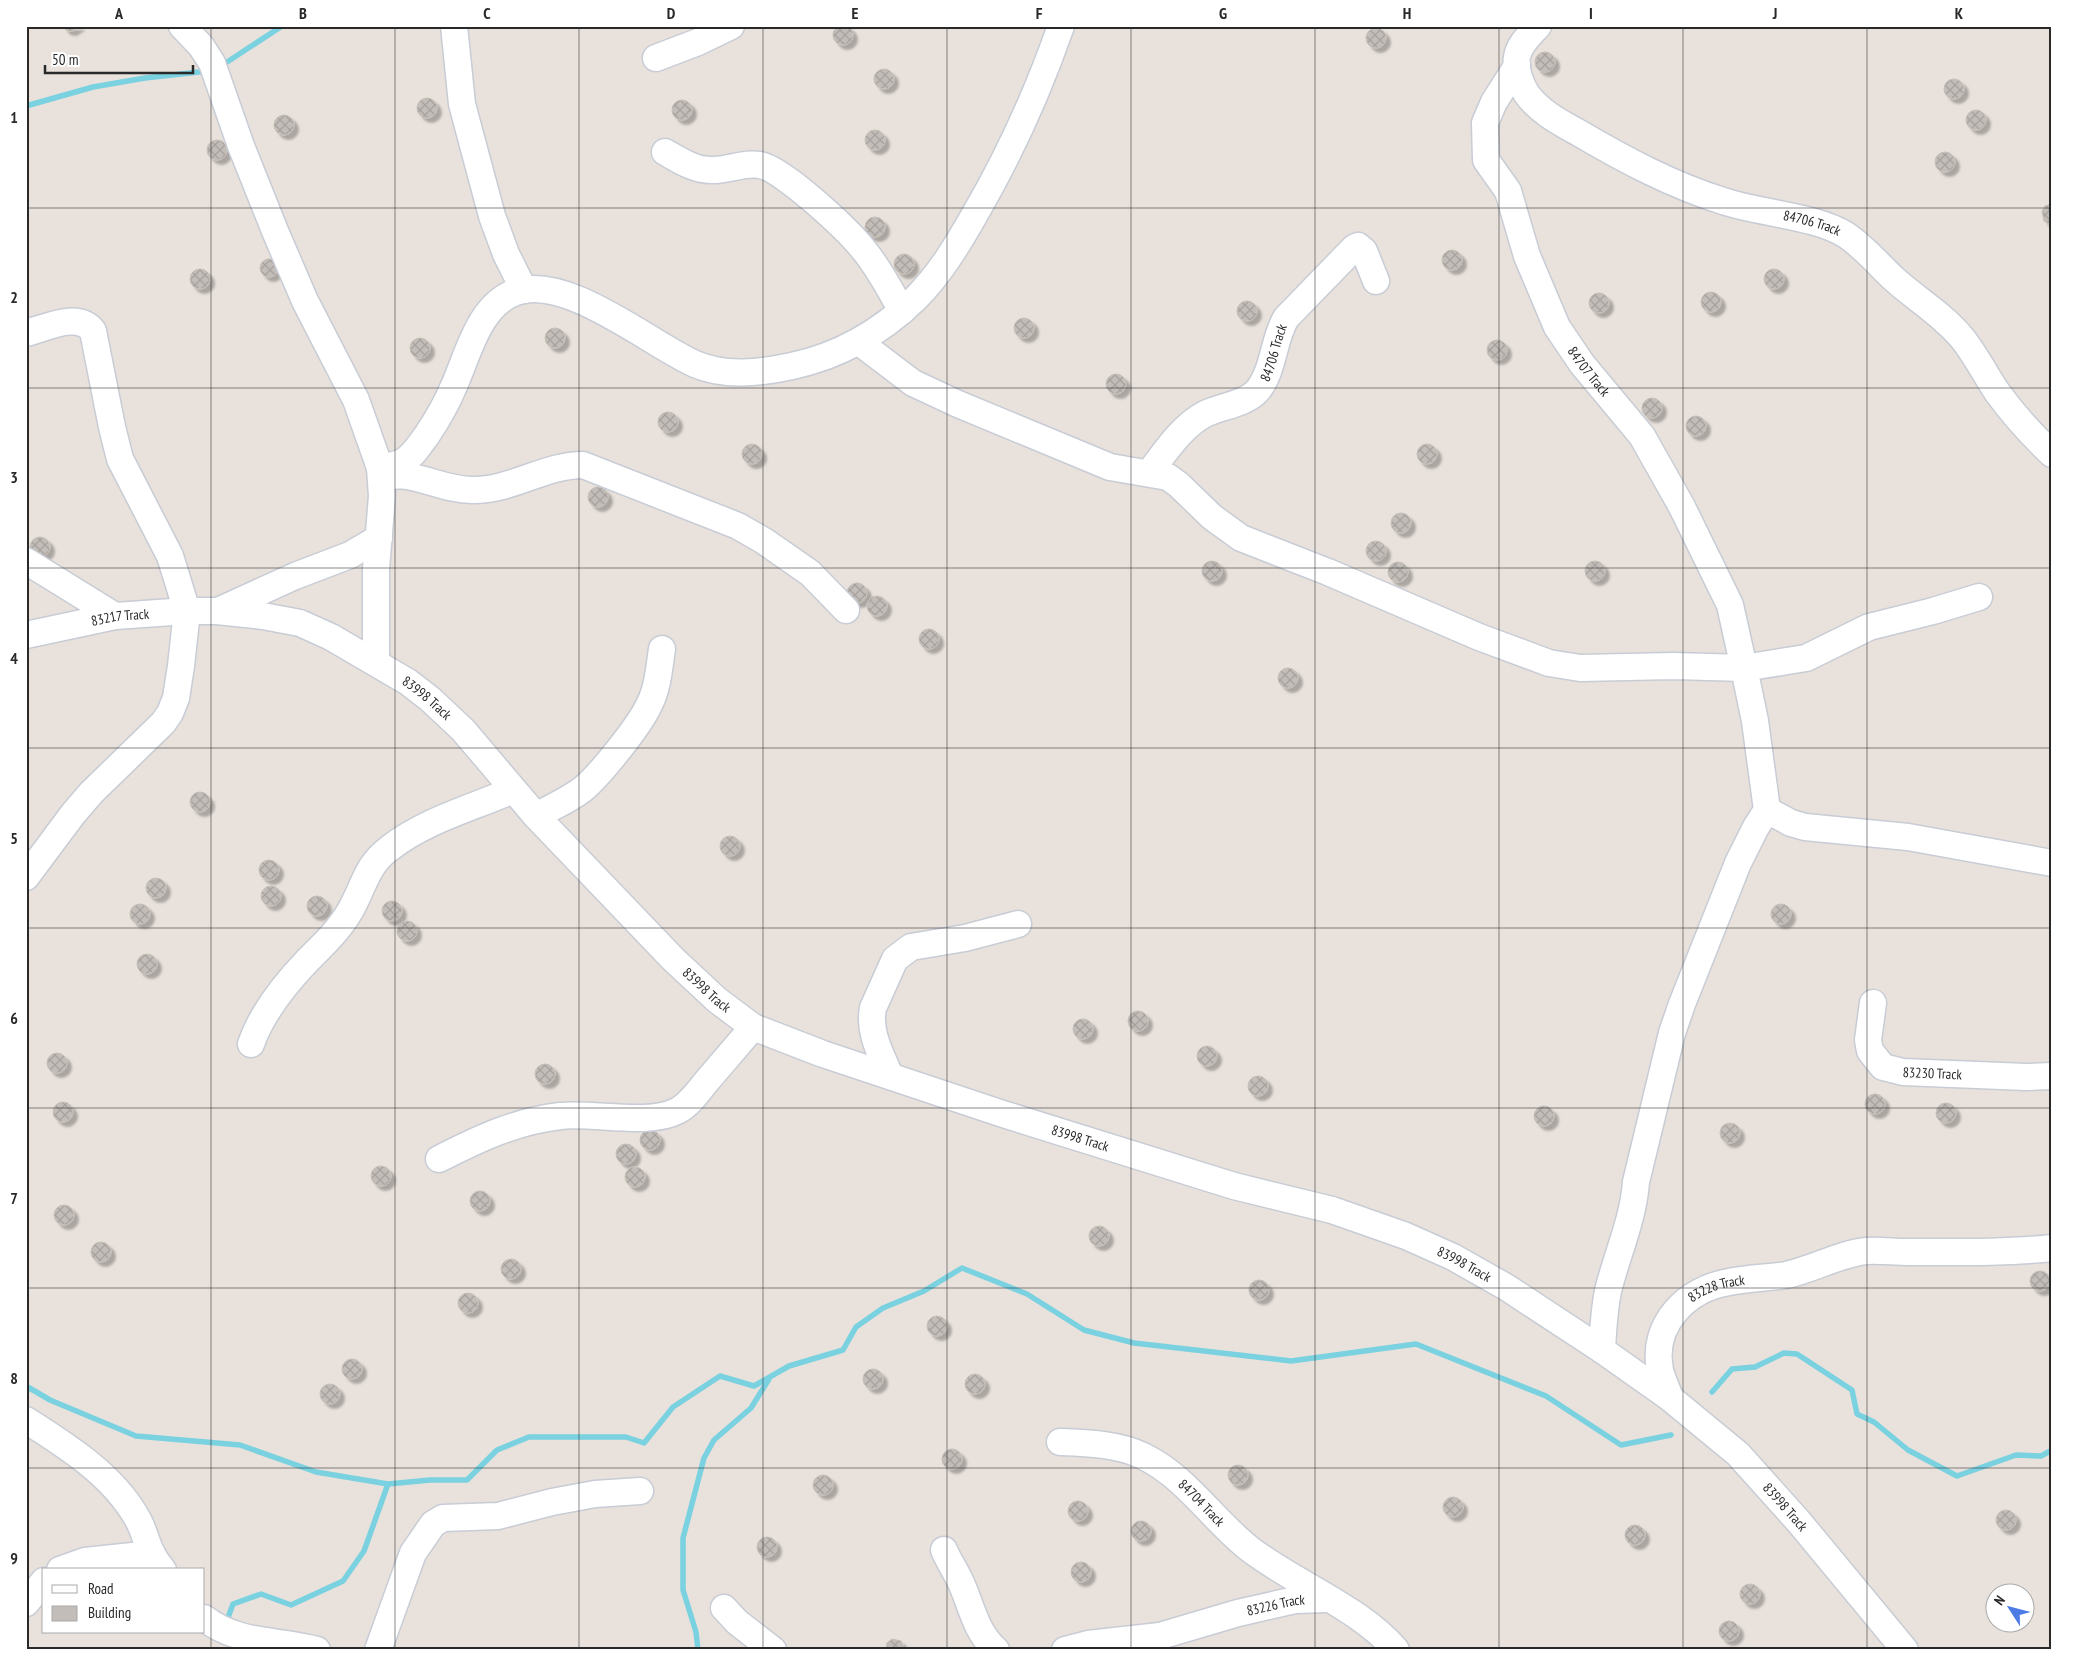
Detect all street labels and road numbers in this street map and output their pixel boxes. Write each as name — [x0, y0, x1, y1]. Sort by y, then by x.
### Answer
street label: 84706 Track — [1782, 206, 1845, 240]
street label: 84706 Track — [1256, 321, 1291, 385]
street label: 84707 Track — [1564, 343, 1614, 400]
street label: 83217 Track — [89, 605, 150, 630]
street label: 83998 Track — [399, 672, 456, 724]
street label: 83998 Track — [679, 963, 735, 1017]
street label: 83230 Track — [1902, 1063, 1963, 1083]
street label: 83998 Track — [1049, 1121, 1112, 1156]
street label: 83998 Track — [1434, 1242, 1495, 1286]
street label: 83228 Track — [1684, 1270, 1746, 1306]
street label: 84704 Track — [1174, 1475, 1229, 1531]
street label: 83998 Track — [1759, 1479, 1812, 1535]
street label: 83226 Track — [1245, 1591, 1306, 1620]

